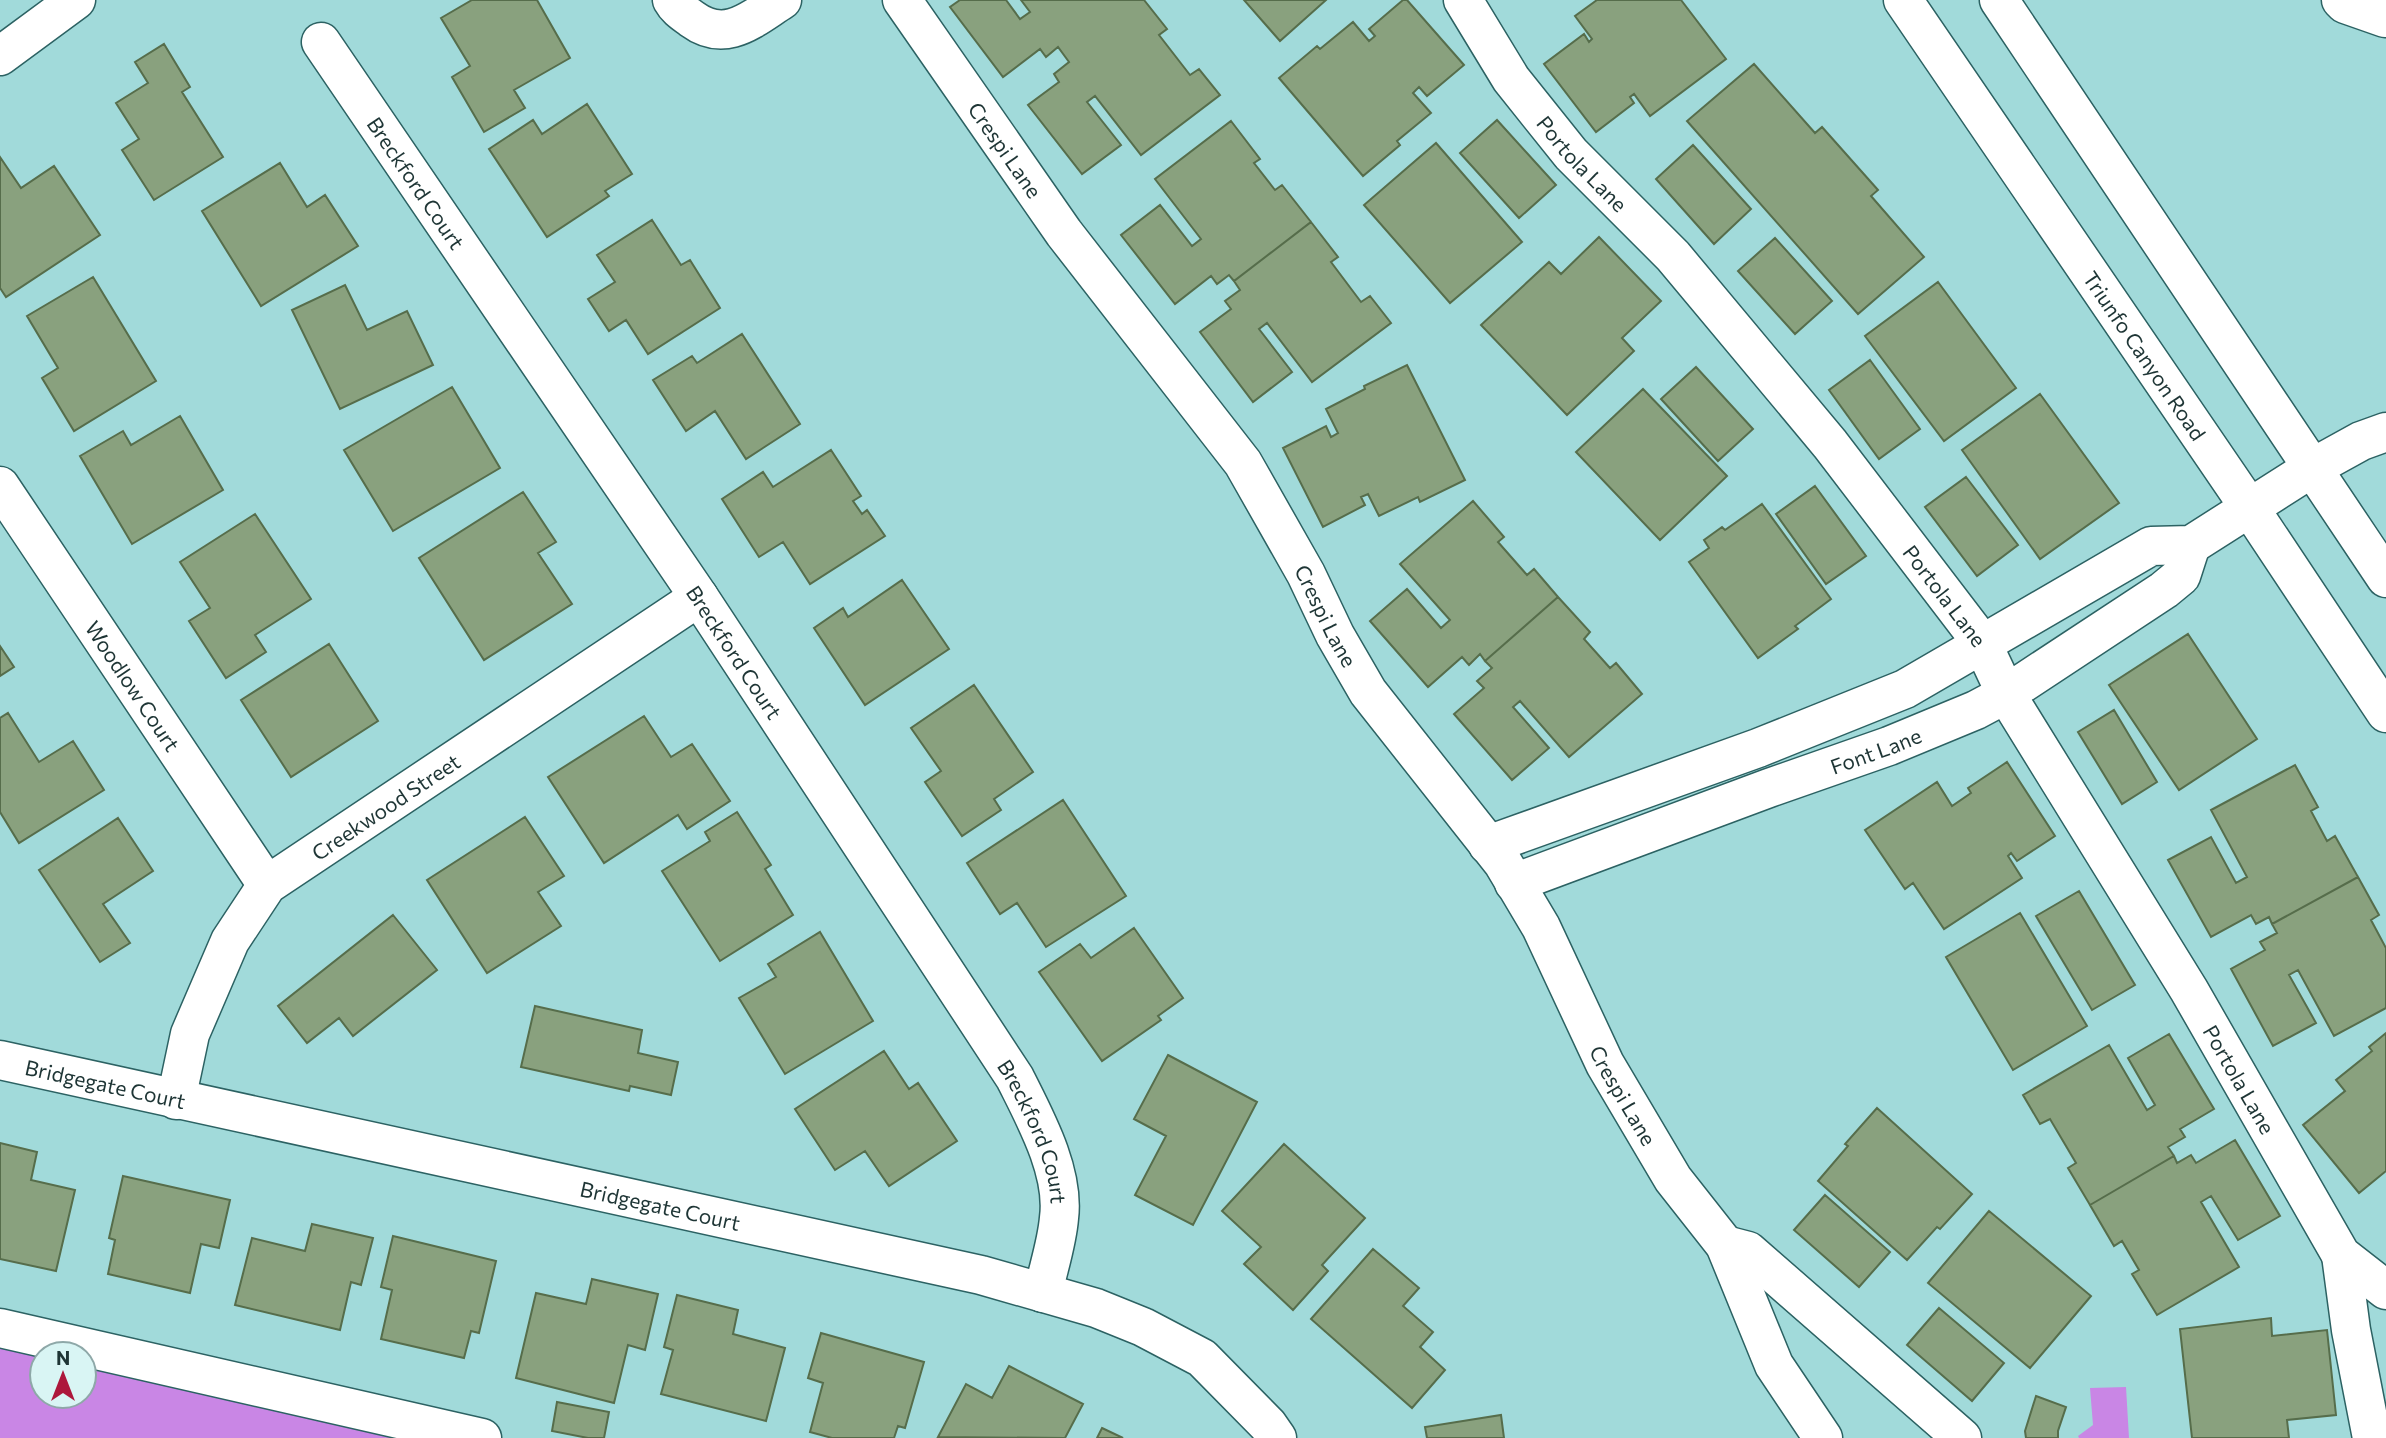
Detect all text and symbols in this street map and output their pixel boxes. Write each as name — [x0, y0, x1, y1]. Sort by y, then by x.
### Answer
street label: Crespi Lane — [964, 97, 1048, 202]
street label: Portola Lane — [1532, 110, 1633, 216]
street label: Breckford Court — [363, 112, 471, 253]
street label: Triunfo Canyon Road — [2079, 266, 2212, 444]
street label: Portola Lane — [1899, 539, 1992, 651]
street label: Crespi Lane — [1290, 560, 1363, 671]
street label: Breckford Court — [682, 580, 788, 723]
street label: Woodlow Court — [81, 616, 186, 755]
street label: Font Lane — [1827, 722, 1924, 778]
street label: Creekwood Street — [306, 748, 464, 865]
street label: Portola Lane — [2199, 1020, 2281, 1138]
street label: Crespi Lane — [1586, 1041, 1662, 1149]
street label: Bridgegate Court — [23, 1053, 188, 1113]
street label: Breckford Court — [993, 1054, 1072, 1204]
street label: Bridgegate Court — [578, 1175, 743, 1234]
north arrow — [28, 1340, 98, 1410]
text: N — [56, 1346, 70, 1369]

